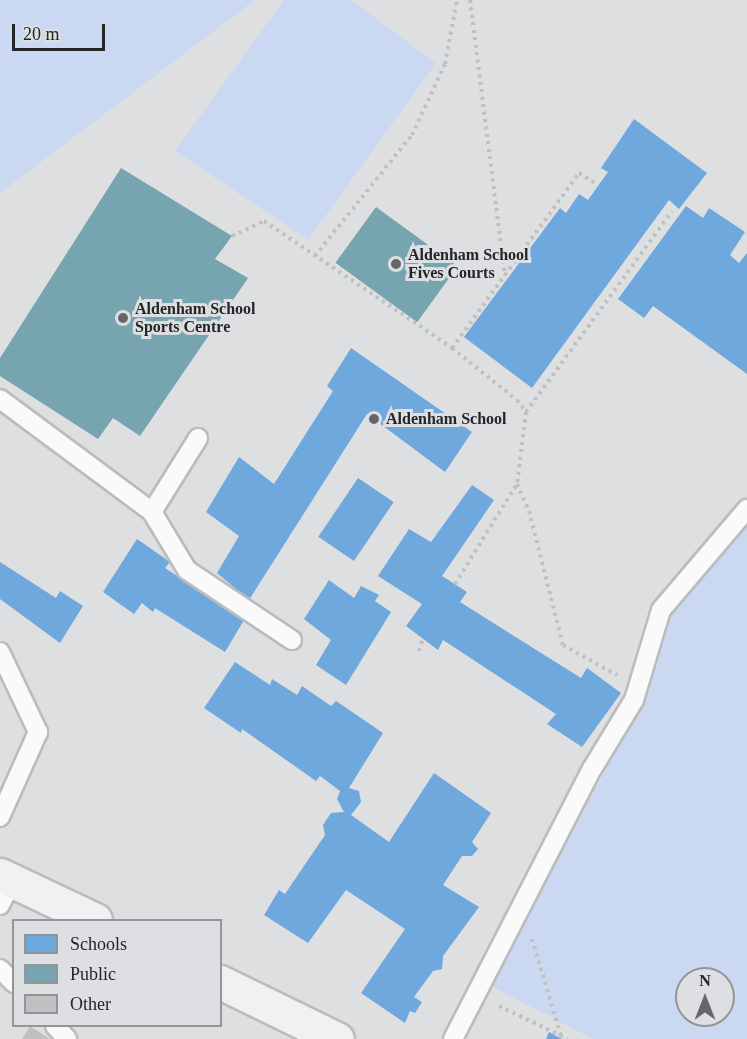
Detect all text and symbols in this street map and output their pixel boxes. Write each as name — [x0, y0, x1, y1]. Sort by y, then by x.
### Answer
scale bar — [15, 12, 108, 50]
text: 20 m — [23, 24, 60, 44]
place label: Aldenham School Fives Courts — [408, 245, 528, 283]
marker: Aldenham School Fives Courts — [389, 257, 403, 271]
place label: Aldenham School Sports Centre — [135, 299, 255, 337]
marker: Aldenham School Sports Centre — [116, 311, 130, 325]
place label: Aldenham School — [386, 409, 506, 429]
marker: Aldenham School — [367, 412, 381, 426]
legend — [12, 919, 222, 1027]
text: Schools — [70, 934, 127, 954]
text: Public — [70, 964, 116, 984]
north arrow — [675, 967, 735, 1027]
text: N — [699, 972, 711, 989]
text: Other — [70, 994, 111, 1014]

